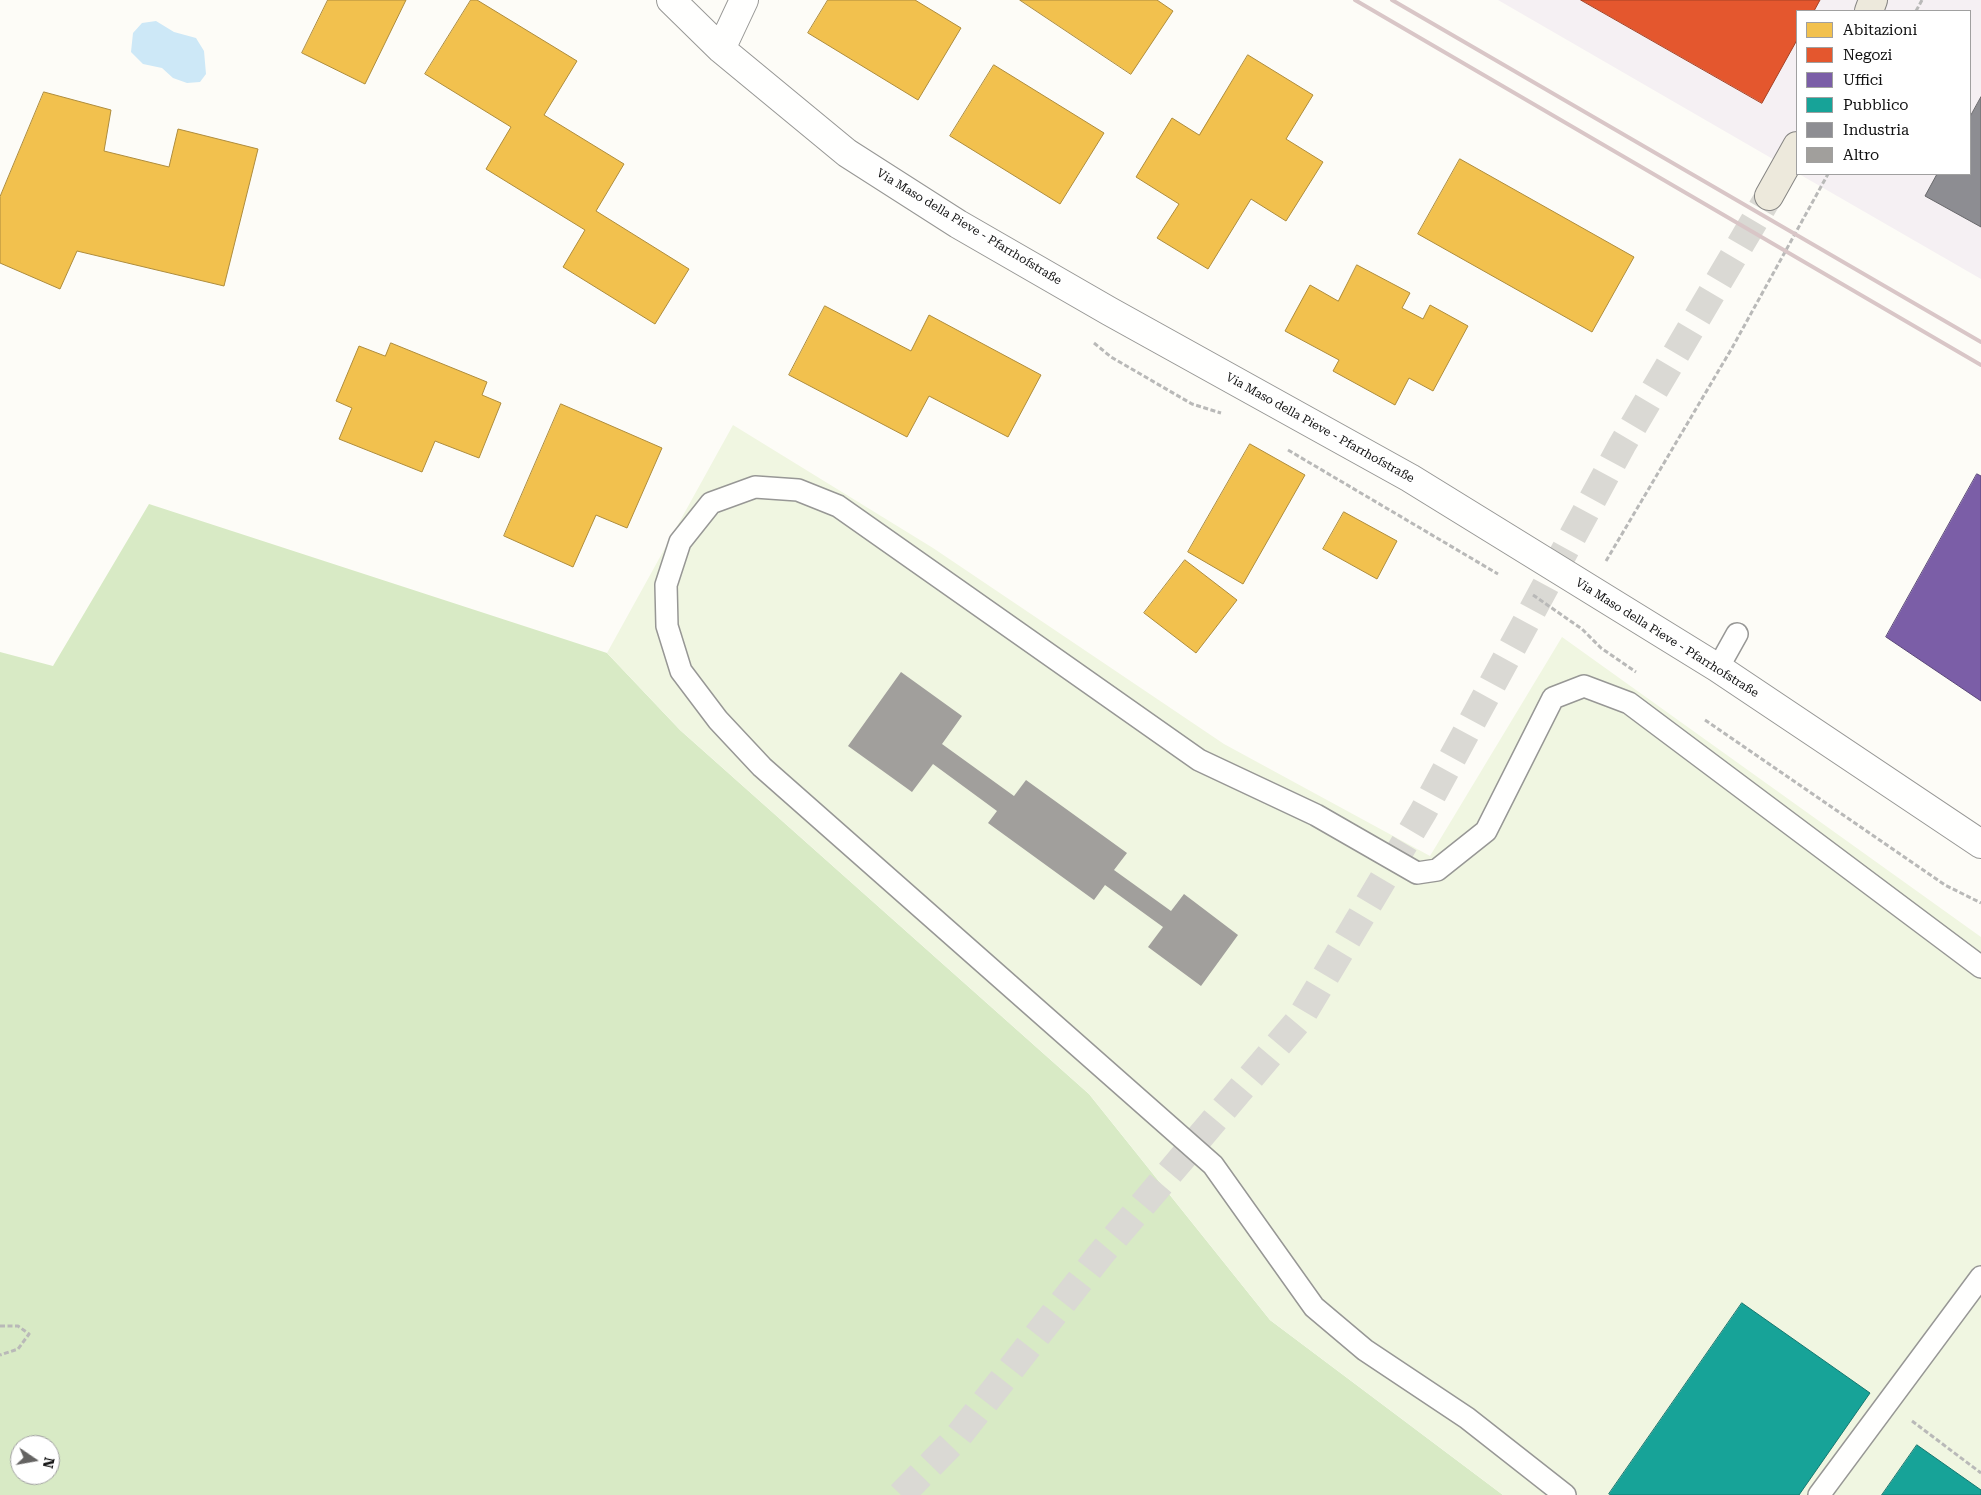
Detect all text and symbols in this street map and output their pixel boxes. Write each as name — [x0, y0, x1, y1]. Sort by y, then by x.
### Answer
legend — [1796, 10, 1971, 175]
text: Abitazioni — [1843, 21, 1917, 39]
text: Negozi — [1843, 46, 1892, 64]
text: Uffici — [1843, 71, 1883, 89]
text: Pubblico — [1843, 96, 1909, 114]
text: Industria — [1843, 121, 1909, 139]
text: Altro — [1843, 146, 1879, 164]
street label: Via Maso della Pieve - Pfarrhofstraße — [874, 166, 1064, 288]
street label: Via Maso della Pieve - Pfarrhofstraße — [1223, 370, 1417, 486]
street label: Via Maso della Pieve - Pfarrhofstraße — [1573, 575, 1761, 701]
north arrow — [10, 1435, 60, 1485]
text: N — [40, 1456, 58, 1470]

